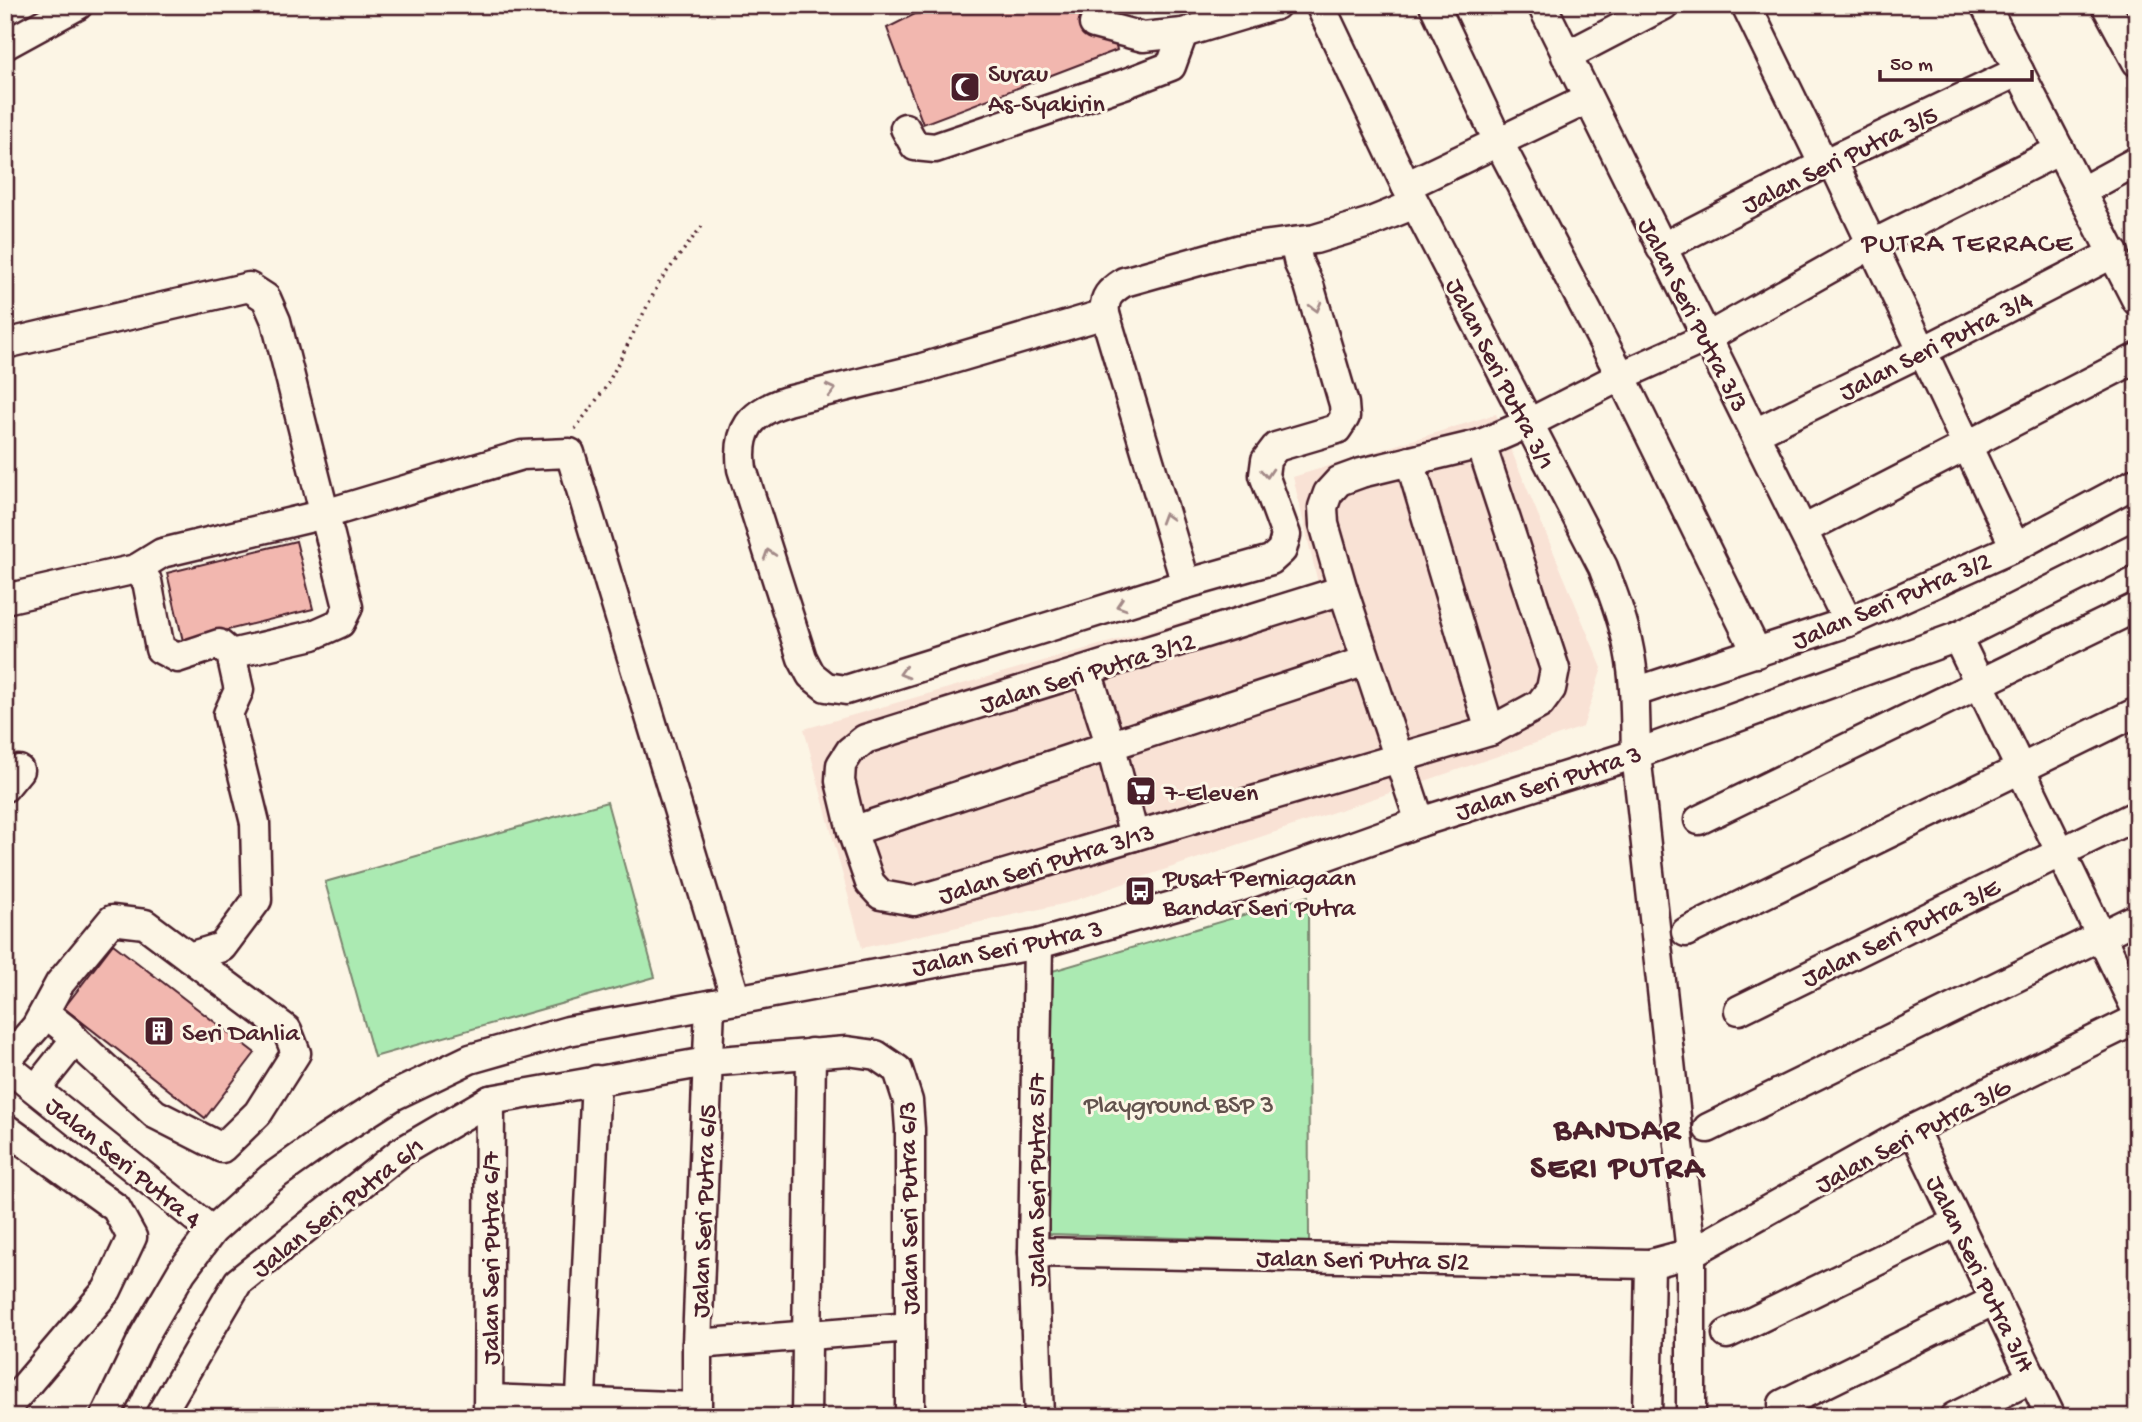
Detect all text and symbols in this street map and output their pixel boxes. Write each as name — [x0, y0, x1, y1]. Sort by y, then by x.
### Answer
scale bar — [1880, 38, 2032, 82]
text: 50 m — [1890, 54, 1933, 79]
place label: Surau As-Syakirin — [988, 61, 1105, 122]
mosque icon: Surau As-Syakirin — [948, 70, 982, 104]
street label: Jalan Seri Putra 3/5 — [1738, 101, 1944, 223]
street label: Jalan Seri Putra 3/3 — [1629, 214, 1753, 418]
district label: PUTRA TERRACE — [1861, 229, 2074, 262]
street label: Jalan Seri Putra 3/1 — [1436, 274, 1560, 476]
street label: Jalan Seri Putra 3/4 — [1835, 286, 2039, 410]
one-way arrow — [1307, 301, 1322, 313]
one-way arrow — [825, 384, 837, 399]
one-way arrow — [1259, 467, 1274, 478]
one-way arrow — [1160, 513, 1175, 525]
street label: Jalan Seri Putra 3/2 — [1789, 547, 1997, 659]
one-way arrow — [763, 548, 777, 561]
one-way arrow — [1115, 597, 1127, 611]
street label: Jalan Seri Putra 3/12 — [977, 628, 1200, 723]
one-way arrow — [898, 665, 910, 680]
street label: Jalan Seri Putra 3 — [1452, 741, 1646, 830]
supermarket icon: 7-Eleven — [1124, 774, 1158, 808]
place label: 7-Eleven — [1163, 780, 1259, 811]
street label: Jalan Seri Putra 3/13 — [936, 819, 1159, 914]
place label: Pusat Perniagaan Bandar Seri Putra — [1162, 865, 1357, 926]
street label: Jalan Seri Putra 3/E — [1798, 873, 2007, 996]
bus stop icon: Pusat Perniagaan Bandar Seri Putra — [1123, 874, 1157, 908]
street label: Jalan Seri Putra 3 — [910, 915, 1106, 986]
building icon: Seri Dahlia — [142, 1014, 176, 1048]
place label: Seri Dahlia — [182, 1020, 301, 1051]
street label: Jalan Seri Putra 5/7 — [1024, 1072, 1055, 1287]
street label: Jalan Seri Putra 3/G — [1811, 1073, 2018, 1202]
street label: Jalan Seri Putra 4 — [38, 1092, 207, 1237]
park label: Playground BSP 3 — [1083, 1092, 1274, 1123]
street label: Jalan Seri Putra 6/3 — [894, 1101, 929, 1315]
street label: Jalan Seri Putra 6/5 — [687, 1104, 726, 1318]
district label: BANDAR SERI PUTRA — [1530, 1113, 1706, 1189]
street label: Jalan Seri Putra 6/1 — [247, 1133, 432, 1286]
street label: Jalan Seri Putra 6/7 — [478, 1150, 509, 1365]
street label: Jalan Seri Putra 3/H — [1917, 1172, 2039, 1378]
street label: Jalan Seri Putra 5/2 — [1256, 1245, 1470, 1280]

